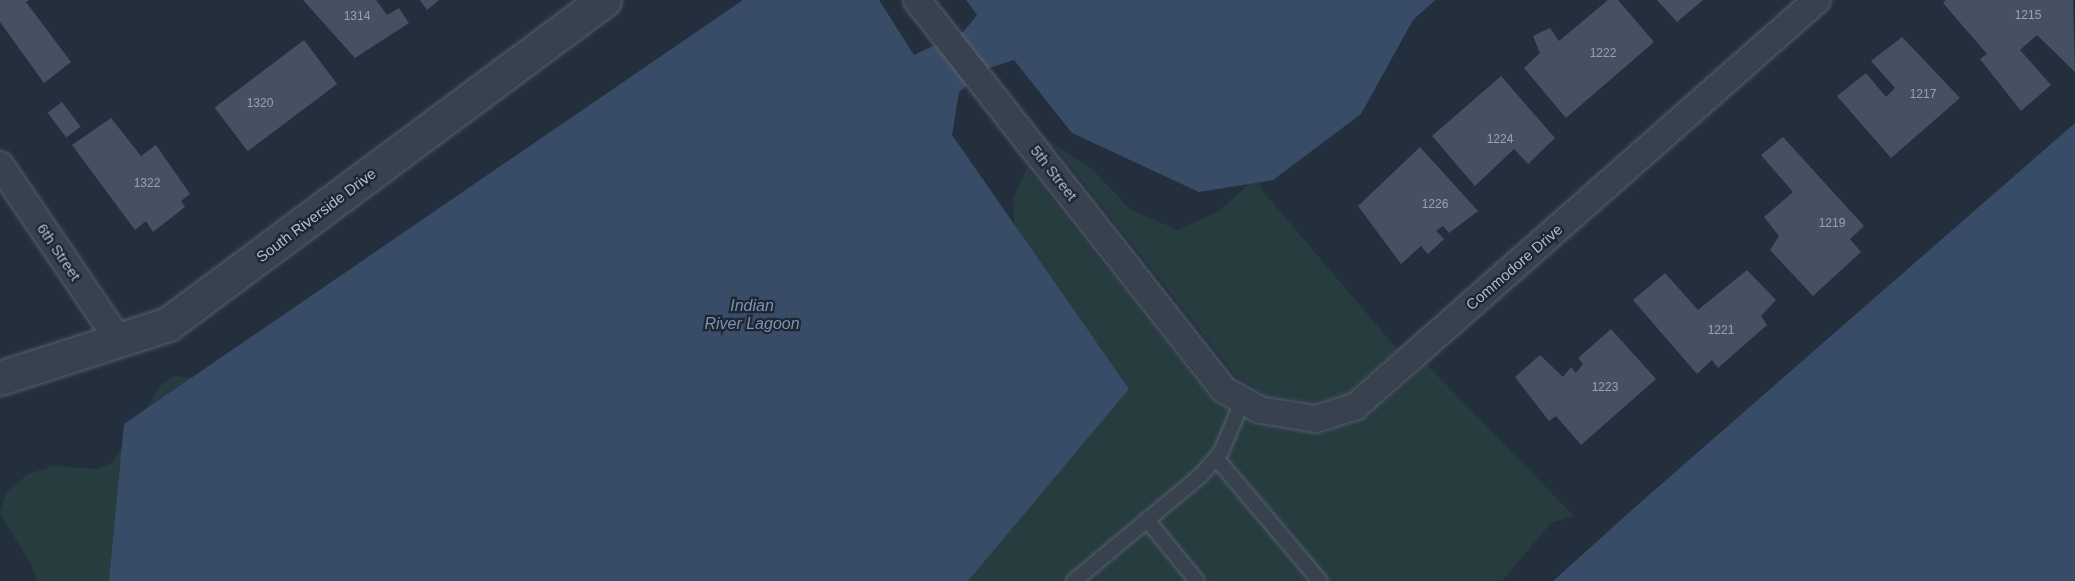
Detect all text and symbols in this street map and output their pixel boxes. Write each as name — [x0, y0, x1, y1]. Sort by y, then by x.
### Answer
house number: 1215 — [2015, 9, 2041, 23]
house number: 1314 — [344, 10, 370, 24]
house number: 1222 — [1590, 47, 1616, 61]
house number: 1217 — [1910, 88, 1936, 102]
house number: 1320 — [247, 97, 273, 111]
house number: 1224 — [1487, 133, 1513, 147]
street label: 5th Street — [1027, 142, 1081, 204]
street label: South Riverside Drive — [253, 164, 379, 266]
house number: 1322 — [134, 177, 160, 191]
house number: 1226 — [1422, 198, 1448, 212]
house number: 1219 — [1819, 217, 1845, 231]
street label: 6th Street — [33, 220, 85, 284]
street label: Commodore Drive — [1462, 220, 1566, 314]
water label: Indian River Lagoon — [704, 296, 800, 334]
house number: 1221 — [1708, 324, 1734, 338]
house number: 1223 — [1592, 381, 1618, 395]

